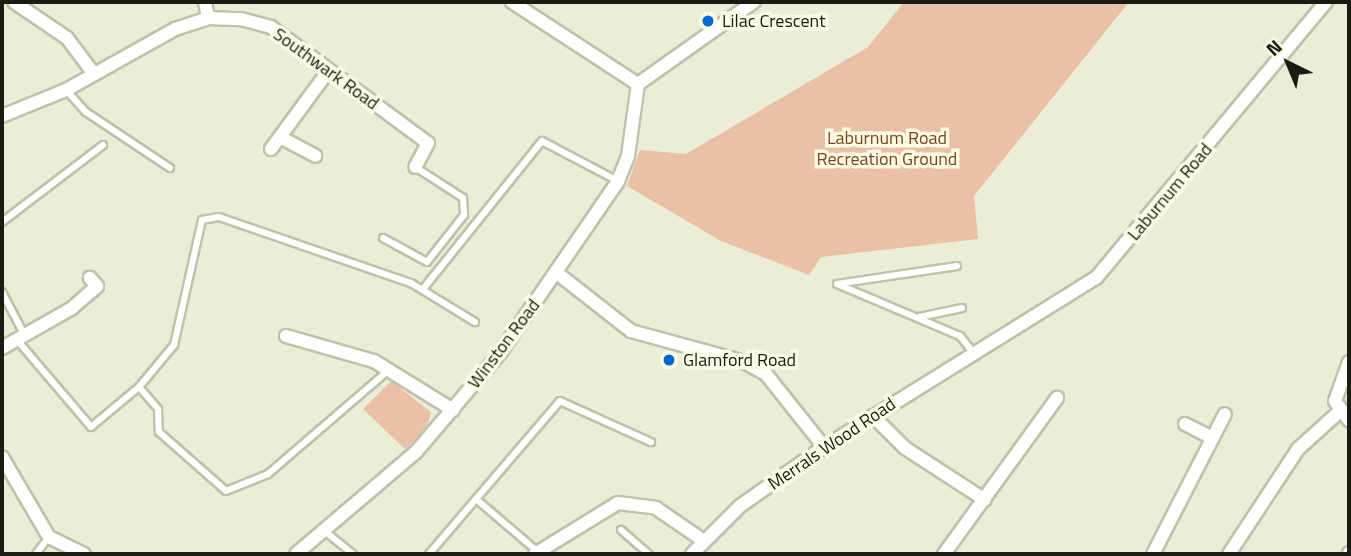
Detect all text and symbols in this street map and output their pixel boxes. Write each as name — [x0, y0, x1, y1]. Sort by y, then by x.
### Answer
place label: Lilac Crescent — [722, 10, 826, 32]
marker: Lilac Crescent — [700, 13, 716, 29]
street label: Southwark Road — [269, 23, 383, 115]
north arrow — [1253, 28, 1323, 98]
text: N — [1259, 32, 1288, 62]
park label: Laburnum Road Recreation Ground — [817, 128, 957, 170]
street label: Laburnum Road — [1123, 139, 1217, 245]
street label: Winston Road — [463, 295, 545, 393]
place label: Glamford Road — [683, 349, 796, 371]
marker: Glamford Road — [661, 352, 677, 368]
street label: Merrals Wood Road — [764, 393, 900, 495]

